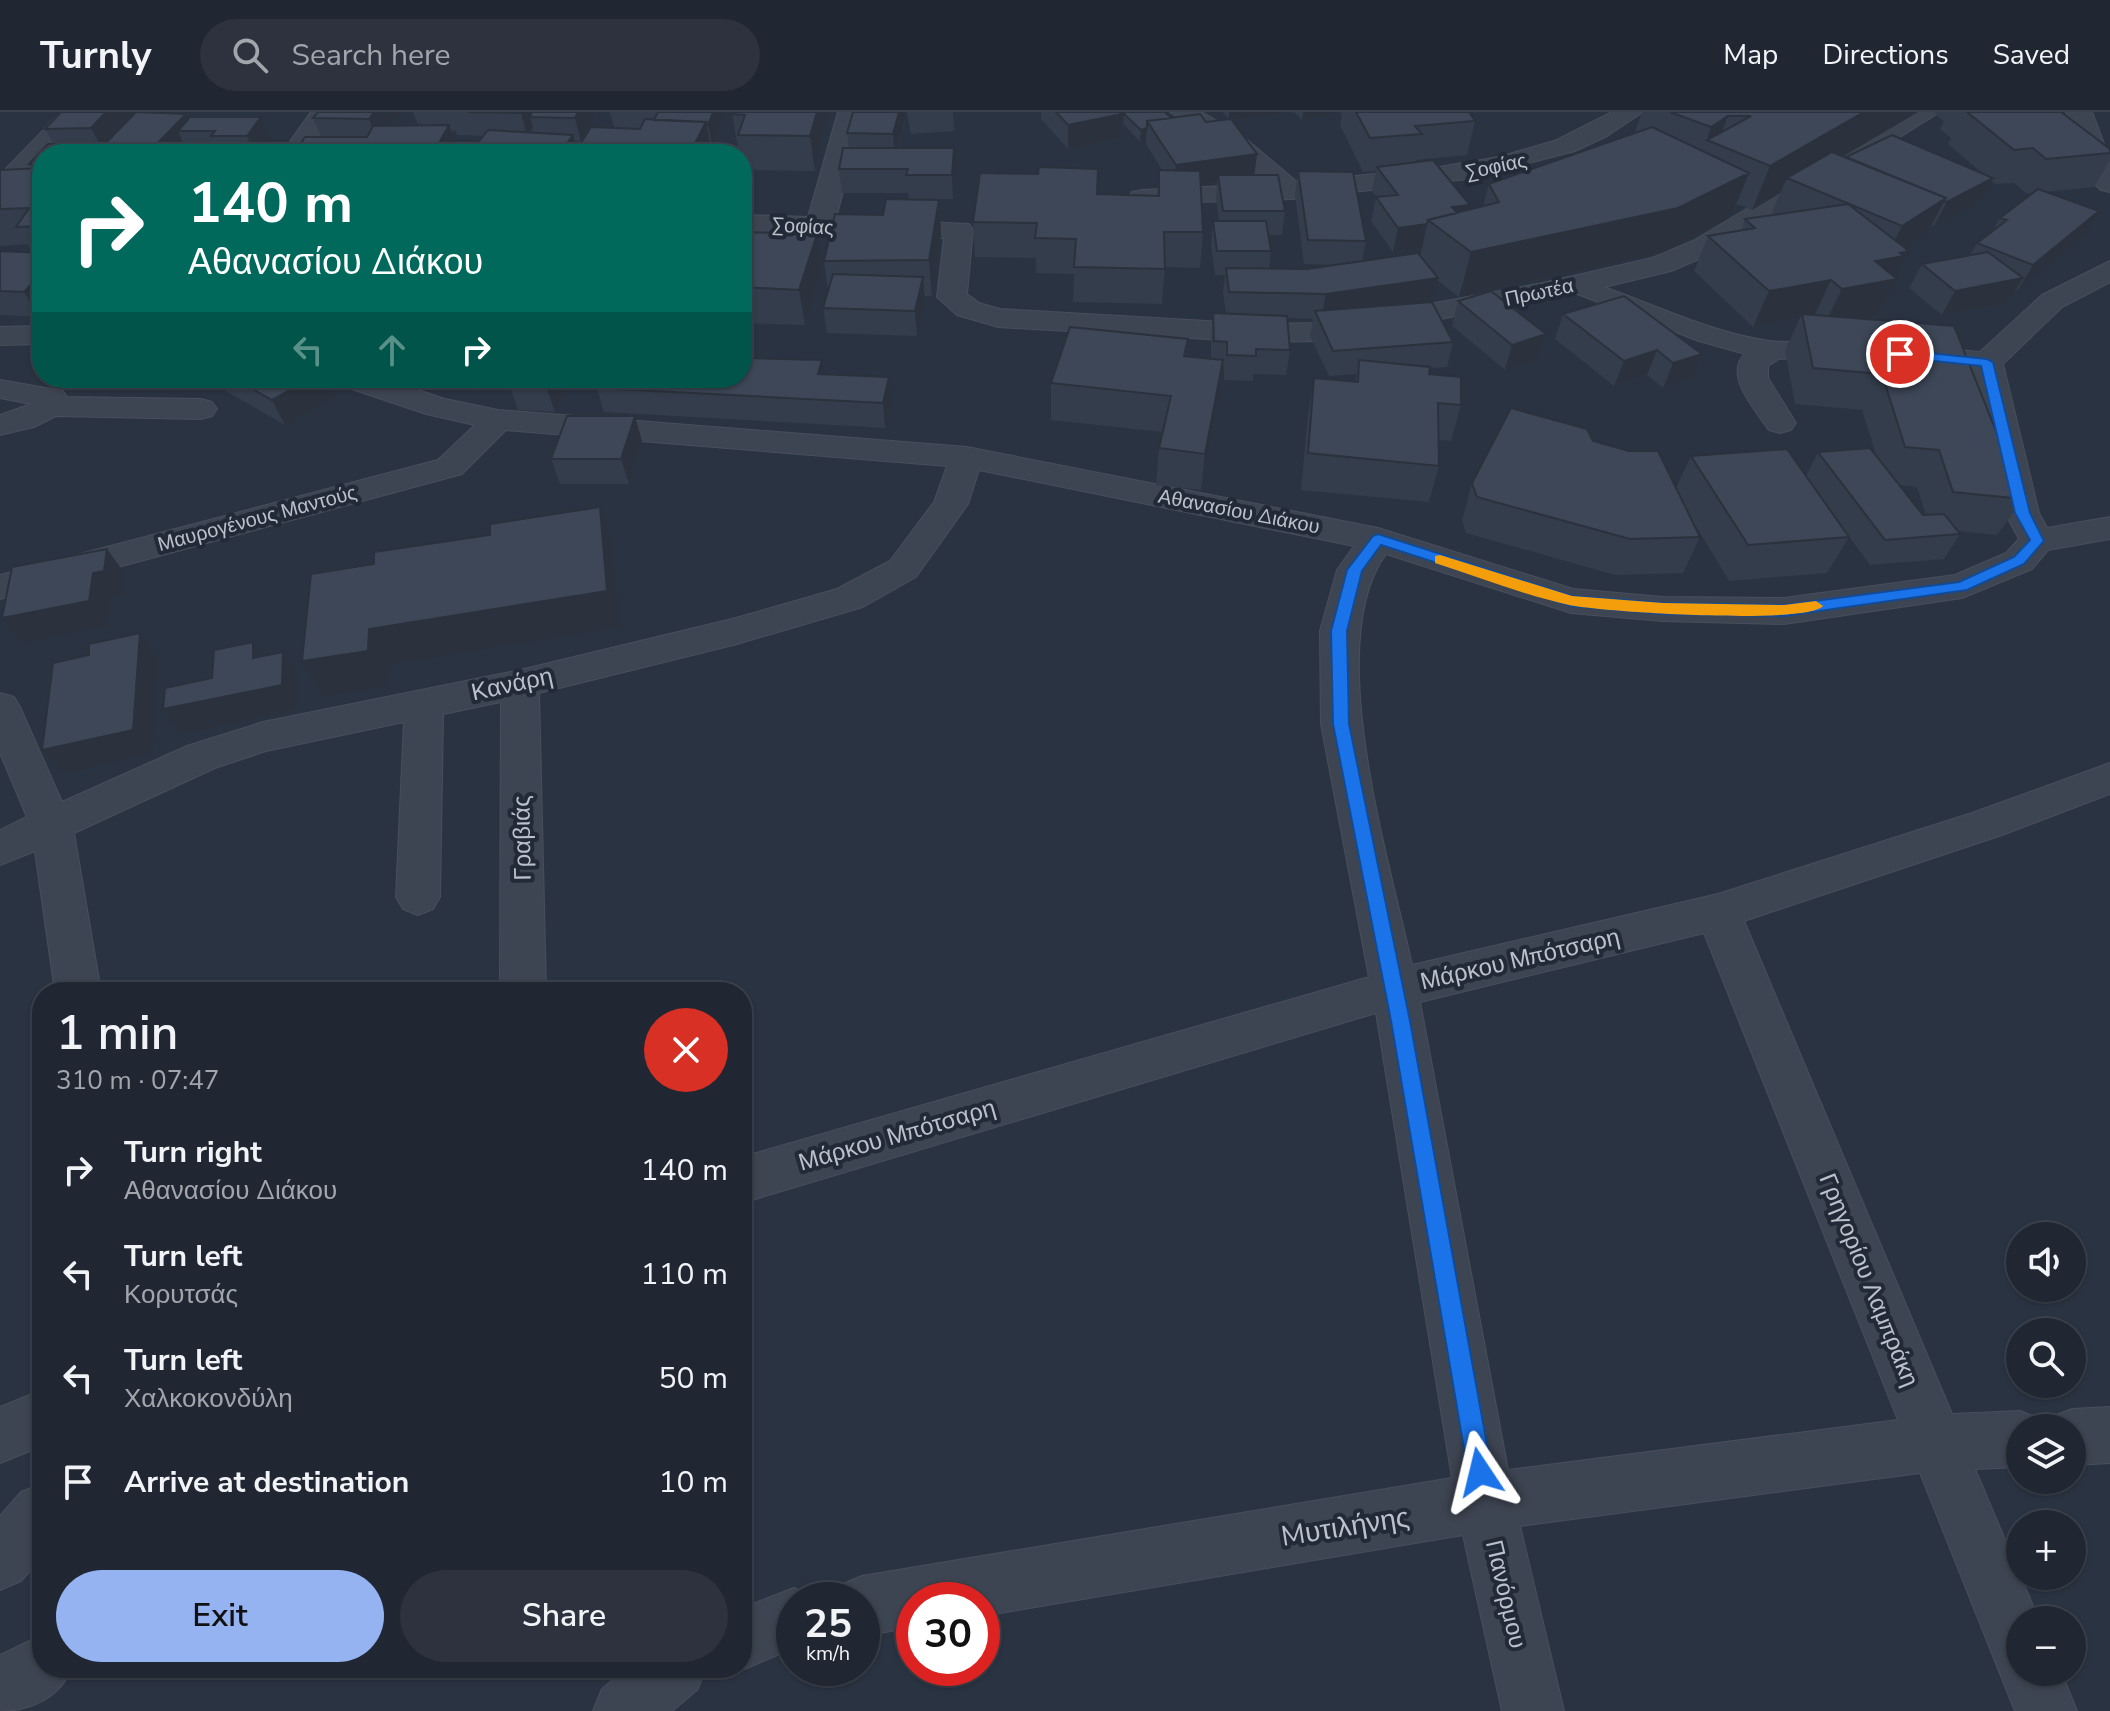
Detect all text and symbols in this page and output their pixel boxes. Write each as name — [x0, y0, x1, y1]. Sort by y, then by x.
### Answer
search box — [200, 19, 760, 91]
text: Turnly — [40, 30, 152, 81]
icon: search — [228, 33, 272, 77]
text: Search here — [292, 35, 451, 76]
text: Map — [1723, 36, 1778, 74]
text: Directions — [1822, 36, 1949, 74]
text: Saved — [1993, 36, 2070, 74]
street label: Σοφίας — [1463, 147, 1529, 186]
text: 140 m — [188, 165, 353, 242]
icon: right — [56, 176, 160, 280]
street label: Σοφίας — [771, 211, 835, 242]
text: Αθανασίου Διάκου — [188, 238, 483, 287]
street label: Πρωτέα — [1502, 272, 1576, 313]
pin — [1866, 320, 1934, 388]
icon: left — [286, 328, 330, 372]
icon: ahead — [370, 328, 414, 372]
icon: right — [454, 328, 498, 372]
icon: arrive — [1878, 332, 1922, 376]
street label: Μαυρογένους Μαντούς — [155, 479, 360, 558]
street label: Αθανασίου Διάκου — [1156, 483, 1322, 540]
street label: Κανάρη — [468, 660, 556, 708]
street label: Γραβιάς — [505, 795, 539, 881]
street label: Μάρκου Μπότσαρη — [1417, 920, 1623, 998]
text: 1 min — [56, 1000, 178, 1066]
button: close — [644, 1008, 728, 1092]
text: 310 m · 07:47 — [56, 1063, 219, 1098]
street label: Μάρκου Μπότσαρη — [795, 1092, 999, 1178]
text: Turn right — [124, 1132, 262, 1173]
icon: right — [56, 1148, 100, 1192]
text: 140 m — [641, 1150, 728, 1191]
street label: Γρηγορίου Λαμπράκη — [1812, 1169, 1926, 1391]
text: Αθανασίου Διάκου — [124, 1173, 337, 1208]
map controls — [2006, 1222, 2086, 1686]
button: sound — [2006, 1222, 2086, 1302]
text: Turn left — [124, 1236, 242, 1277]
icon: left — [56, 1252, 100, 1296]
text: 110 m — [641, 1254, 728, 1295]
text: Κορυτσάς — [124, 1277, 238, 1312]
button: search — [2006, 1318, 2086, 1398]
text: Turn left — [124, 1340, 242, 1381]
icon: left — [56, 1356, 100, 1400]
text: 50 m — [659, 1358, 728, 1399]
text: Χαλκοκονδύλη — [124, 1381, 293, 1416]
button: layers — [2006, 1414, 2086, 1494]
position arrow — [1438, 1430, 1522, 1514]
icon: arrive — [56, 1460, 100, 1504]
text: Arrive at destination — [124, 1462, 409, 1503]
text: 10 m — [659, 1462, 728, 1503]
street label: Mυτιλήνης — [1278, 1498, 1412, 1556]
button: + — [2006, 1510, 2086, 1590]
street label: Πανόρμου — [1478, 1537, 1534, 1651]
button: Exit — [56, 1570, 384, 1662]
button: Share — [400, 1570, 728, 1662]
speed limit sign: 30 — [896, 1582, 1000, 1686]
text: 25 — [804, 1597, 852, 1651]
button: − — [2006, 1606, 2086, 1686]
text: km/h — [806, 1640, 850, 1667]

